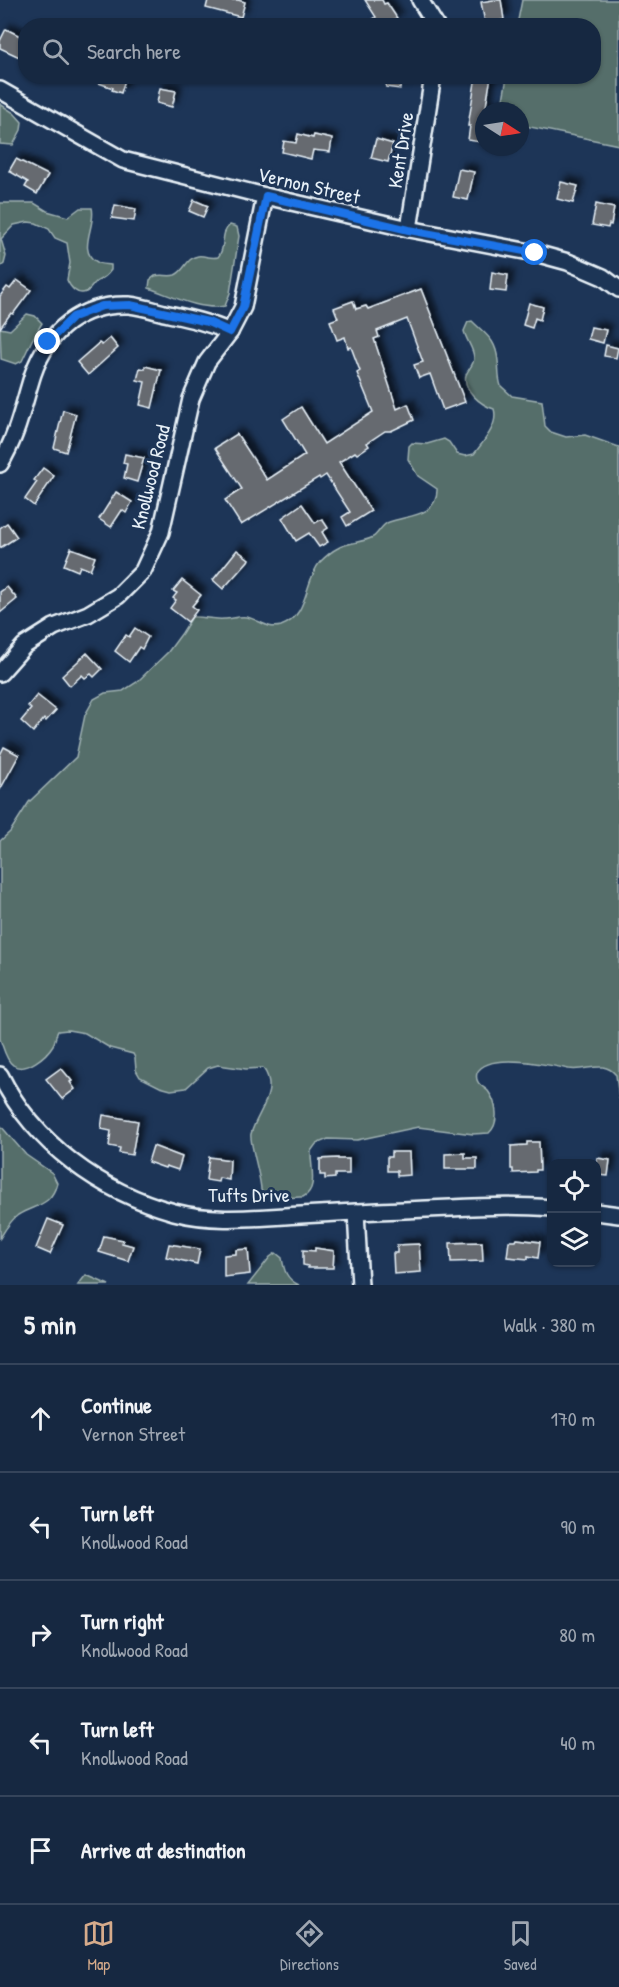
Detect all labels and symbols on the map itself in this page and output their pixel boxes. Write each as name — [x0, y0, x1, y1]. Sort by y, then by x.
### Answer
north arrow — [475, 102, 529, 156]
street label: Kent Drive — [381, 110, 419, 190]
street label: Vernon Street — [255, 160, 364, 210]
route start — [521, 239, 547, 265]
route end — [34, 328, 60, 354]
street label: Knollwood Road — [124, 422, 176, 532]
street label: Tufts Drive — [208, 1181, 290, 1208]

